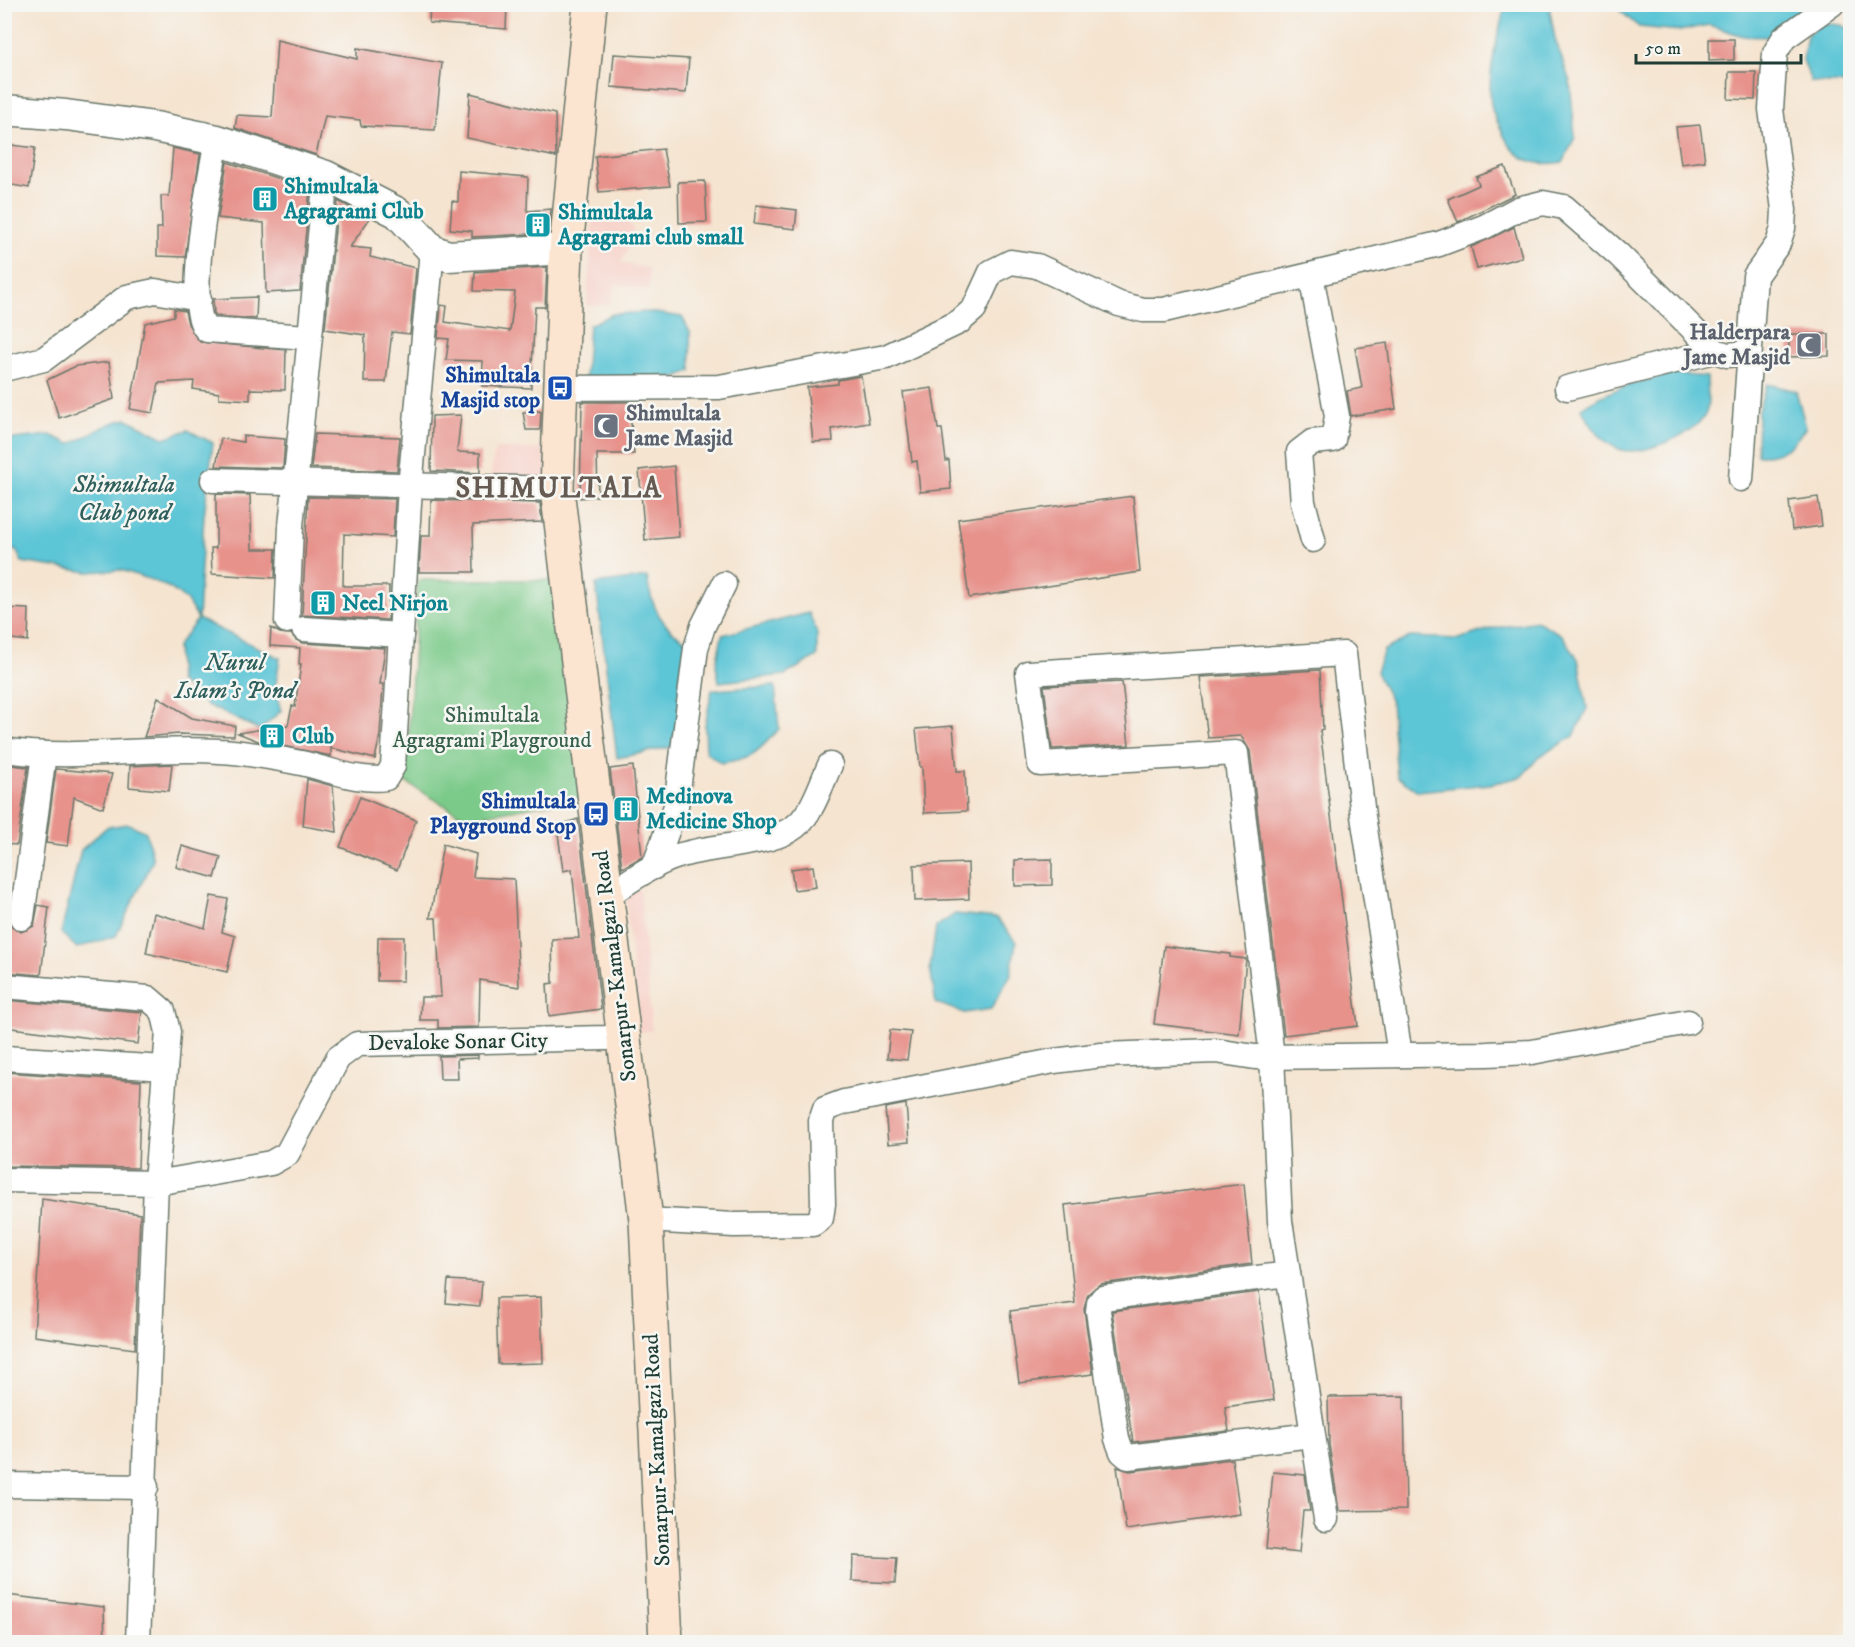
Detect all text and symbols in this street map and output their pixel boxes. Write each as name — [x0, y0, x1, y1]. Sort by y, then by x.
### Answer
scale bar — [1636, 27, 1801, 65]
text: 50 m — [1645, 38, 1681, 60]
place label: Shimultala Agragrami Club — [283, 173, 424, 225]
building icon: Shimultala Agragrami Club — [250, 184, 280, 214]
place label: Shimultala Agragrami club small — [557, 199, 744, 251]
building icon: Shimultala Agragrami club small — [523, 210, 553, 240]
place label: Halderpara Jame Masjid — [1680, 319, 1791, 372]
mosque icon: Halderpara Jame Masjid — [1794, 330, 1824, 360]
place label: Shimultala Masjid stop — [440, 362, 541, 415]
bus stop icon: Shimultala Masjid stop — [545, 373, 575, 403]
place label: Shimultala Jame Masjid — [623, 400, 734, 453]
mosque icon: Shimultala Jame Masjid — [591, 411, 621, 441]
water label: Shimultala Club pond — [72, 470, 175, 528]
district label: SHIMULTALA — [456, 471, 662, 506]
building icon: Neel Nirjon — [308, 588, 338, 618]
place label: Neel Nirjon — [342, 590, 449, 618]
water label: Nurul Islam's Pond — [173, 648, 299, 706]
park label: Shimultala Agragrami Playground — [393, 702, 592, 754]
building icon: Club — [257, 721, 287, 751]
place label: Club — [292, 723, 334, 750]
place label: Medinova Medicine Shop — [646, 783, 777, 835]
place label: Shimultala Playground Stop — [429, 788, 577, 840]
building icon: Medinova Medicine Shop — [611, 794, 641, 824]
bus stop icon: Shimultala Playground Stop — [581, 799, 611, 829]
street label: Sonarpur-Kamalgazi Road — [587, 849, 643, 1083]
street label: Devaloke Sonar City — [368, 1027, 549, 1057]
street label: Sonarpur-Kamalgazi Road — [637, 1333, 677, 1567]

